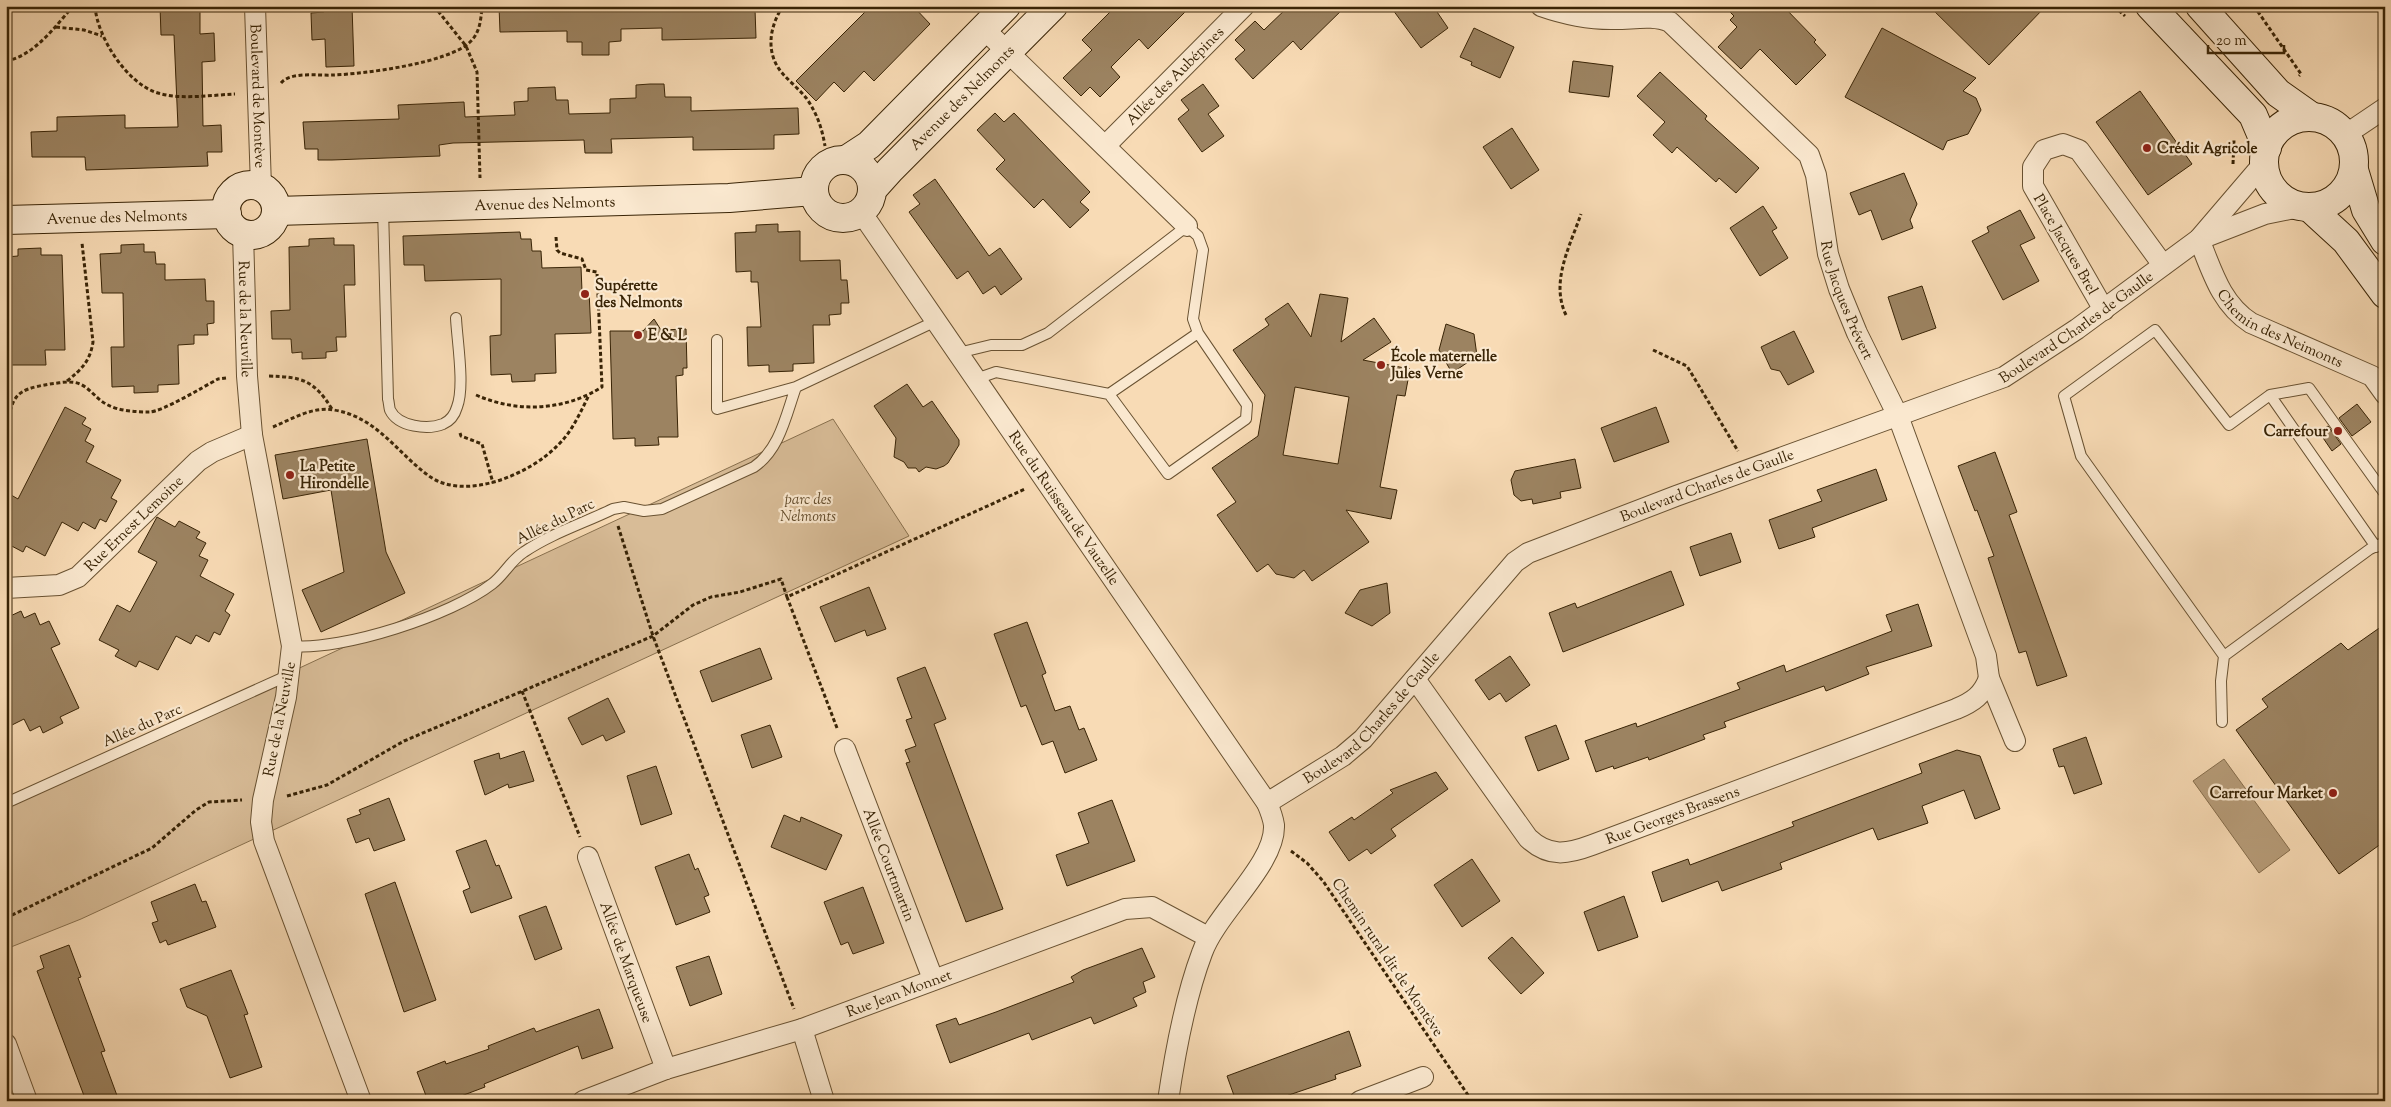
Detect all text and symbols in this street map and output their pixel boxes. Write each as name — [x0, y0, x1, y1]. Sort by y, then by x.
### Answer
scale bar — [2208, 22, 2285, 54]
street label: Boulevard de Montève — [244, 23, 269, 169]
street label: Allée des Aubépines — [1122, 23, 1230, 131]
text: 20 m — [2216, 31, 2247, 52]
street label: Avenue des Nelmonts — [906, 41, 1020, 156]
place label: Crédit Agricole — [2157, 139, 2257, 160]
marker: Crédit Agricole — [2141, 142, 2153, 154]
street label: Place Jacques Brel — [2027, 190, 2102, 299]
street label: Avenue des Nelmonts — [474, 192, 616, 217]
street label: Avenue des Nelmonts — [46, 206, 188, 231]
street label: Rue Jacques Prévert — [1814, 239, 1878, 364]
street label: Rue de la Neuville — [232, 260, 256, 378]
street label: Boulevard Charles de Gaulle — [1996, 267, 2158, 389]
place label: Supérette des Nelmonts — [595, 276, 683, 314]
street label: Chemin des Neimonts — [2211, 286, 2346, 374]
marker: Supérette des Nelmonts — [579, 288, 591, 300]
place label: E & L — [648, 326, 688, 347]
marker: E & L — [632, 329, 644, 341]
place label: École maternelle Jules Verne — [1390, 345, 1497, 385]
marker: École maternelle Jules Verne — [1375, 359, 1387, 371]
place label: Carrefour — [2264, 422, 2328, 443]
marker: Carrefour — [2332, 425, 2344, 437]
street label: Rue du Ruisseau de Vauzelle — [1003, 427, 1123, 590]
street label: Boulevard Charles de Gaulle — [1617, 445, 1797, 528]
place label: La Petite Hirondelle — [300, 457, 369, 495]
marker: La Petite Hirondelle — [284, 469, 296, 481]
street label: Rue Ernest Lemoine — [80, 471, 189, 577]
park label: parc des Nelmonts — [780, 490, 836, 528]
street label: Allée du Parc — [513, 494, 599, 550]
street label: Boulevard Charles de Gaulle — [1300, 648, 1445, 790]
street label: Rue de la Neuville — [259, 660, 302, 779]
street label: Allée du Parc — [99, 699, 186, 753]
street label: Rue Georges Brassens — [1603, 782, 1743, 851]
place label: Carrefour Market — [2210, 784, 2324, 805]
marker: Carrefour Market — [2327, 787, 2339, 799]
street label: Allée Courtmartin — [857, 806, 919, 925]
street label: Chemin rural dit de Montève — [1326, 874, 1448, 1041]
street label: Allée de Marqueuse — [593, 899, 657, 1026]
street label: Rue Jean Monnet — [844, 965, 955, 1024]

